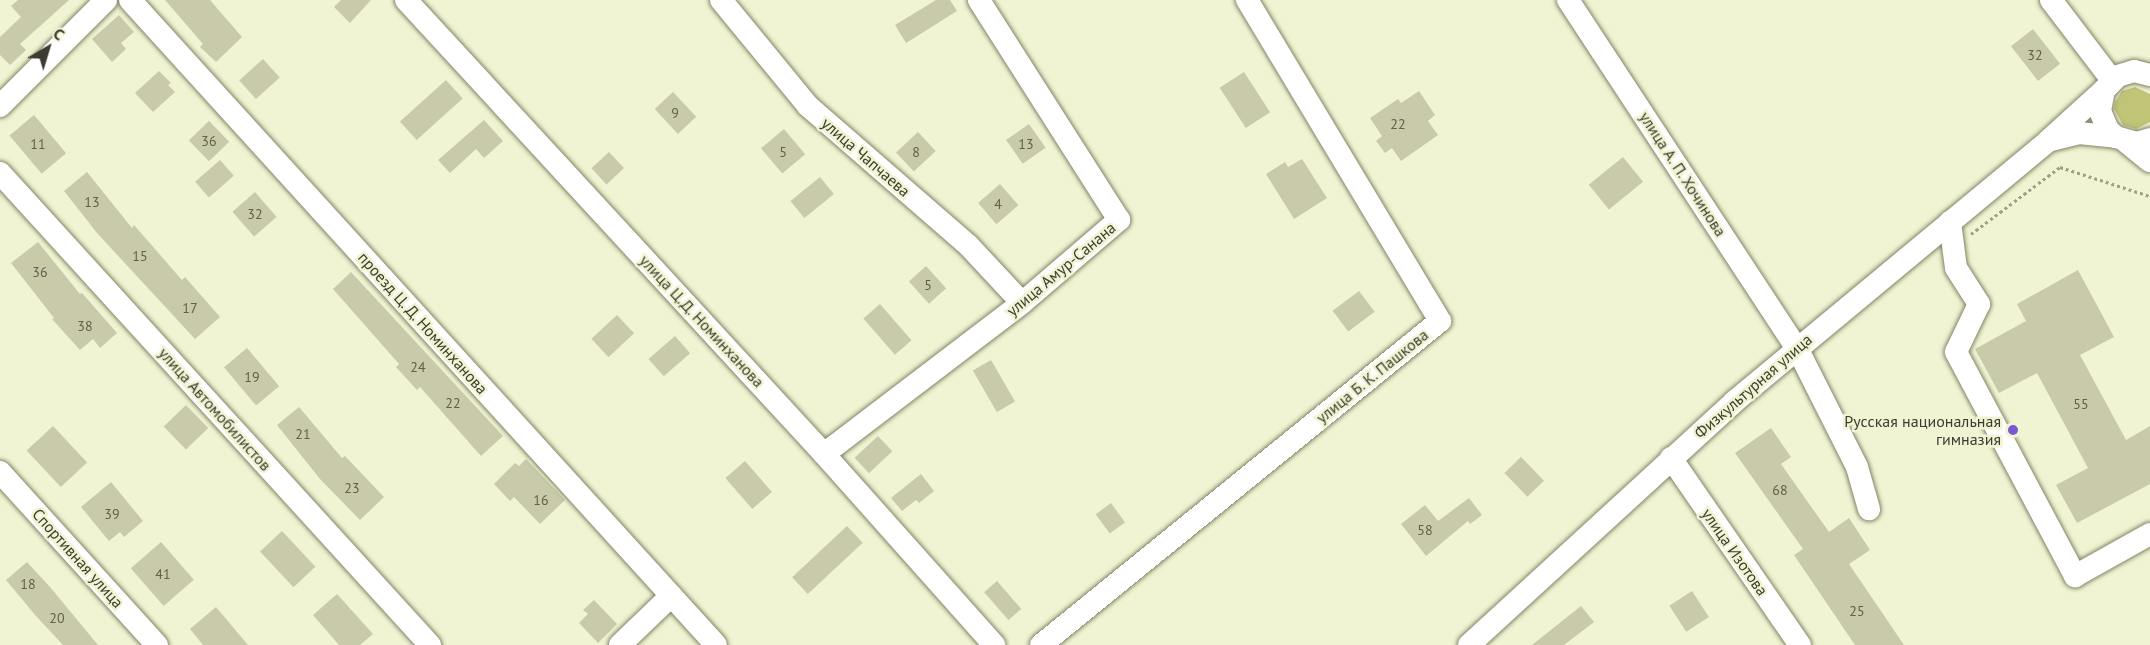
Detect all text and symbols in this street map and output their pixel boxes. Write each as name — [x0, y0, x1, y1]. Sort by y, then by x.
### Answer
north arrow — [18, 18, 78, 78]
text: С — [49, 23, 69, 44]
house number: 32 — [2027, 47, 2043, 63]
house number: 9 — [671, 105, 679, 121]
street label: улица А. П. Хочинова — [1635, 107, 1731, 241]
street label: улица Чапчаева — [818, 113, 914, 201]
house number: 22 — [1390, 116, 1406, 132]
house number: 36 — [201, 133, 217, 149]
house number: 11 — [30, 136, 46, 152]
house number: 13 — [1018, 136, 1034, 152]
house number: 5 — [779, 144, 787, 160]
house number: 8 — [912, 144, 920, 160]
house number: 13 — [84, 194, 100, 210]
house number: 4 — [994, 196, 1002, 212]
house number: 32 — [247, 206, 263, 222]
street label: улица Амур-Санана — [1002, 218, 1120, 320]
street label: проезд Ц. Д. Номинханова — [353, 247, 493, 399]
house number: 15 — [132, 248, 148, 264]
street label: улица Ц.Д. Номинханова — [635, 250, 769, 392]
house number: 36 — [32, 264, 48, 280]
house number: 5 — [924, 277, 932, 293]
house number: 17 — [182, 300, 198, 316]
house number: 38 — [77, 318, 93, 334]
street label: улица Б. К. Пашкова — [1311, 324, 1433, 428]
street label: Физкультурная улица — [1690, 330, 1816, 442]
street label: улица Автомобилистов — [154, 343, 276, 475]
house number: 24 — [410, 359, 426, 375]
house number: 19 — [244, 369, 260, 385]
house number: 22 — [445, 395, 461, 411]
house number: 55 — [2073, 396, 2089, 412]
place label: Русская национальная гимназия — [1844, 411, 2001, 449]
marker: Русская национальная гимназия — [2006, 423, 2020, 437]
house number: 21 — [295, 426, 311, 442]
house number: 23 — [344, 480, 360, 496]
house number: 68 — [1772, 482, 1788, 498]
house number: 16 — [533, 492, 549, 508]
street label: Спортивная улица — [28, 504, 128, 612]
street label: улица Изотова — [1698, 505, 1772, 599]
house number: 39 — [104, 506, 120, 522]
house number: 58 — [1417, 522, 1433, 538]
house number: 41 — [155, 566, 171, 582]
house number: 18 — [20, 576, 36, 592]
house number: 25 — [1849, 603, 1865, 619]
house number: 20 — [49, 610, 65, 626]

